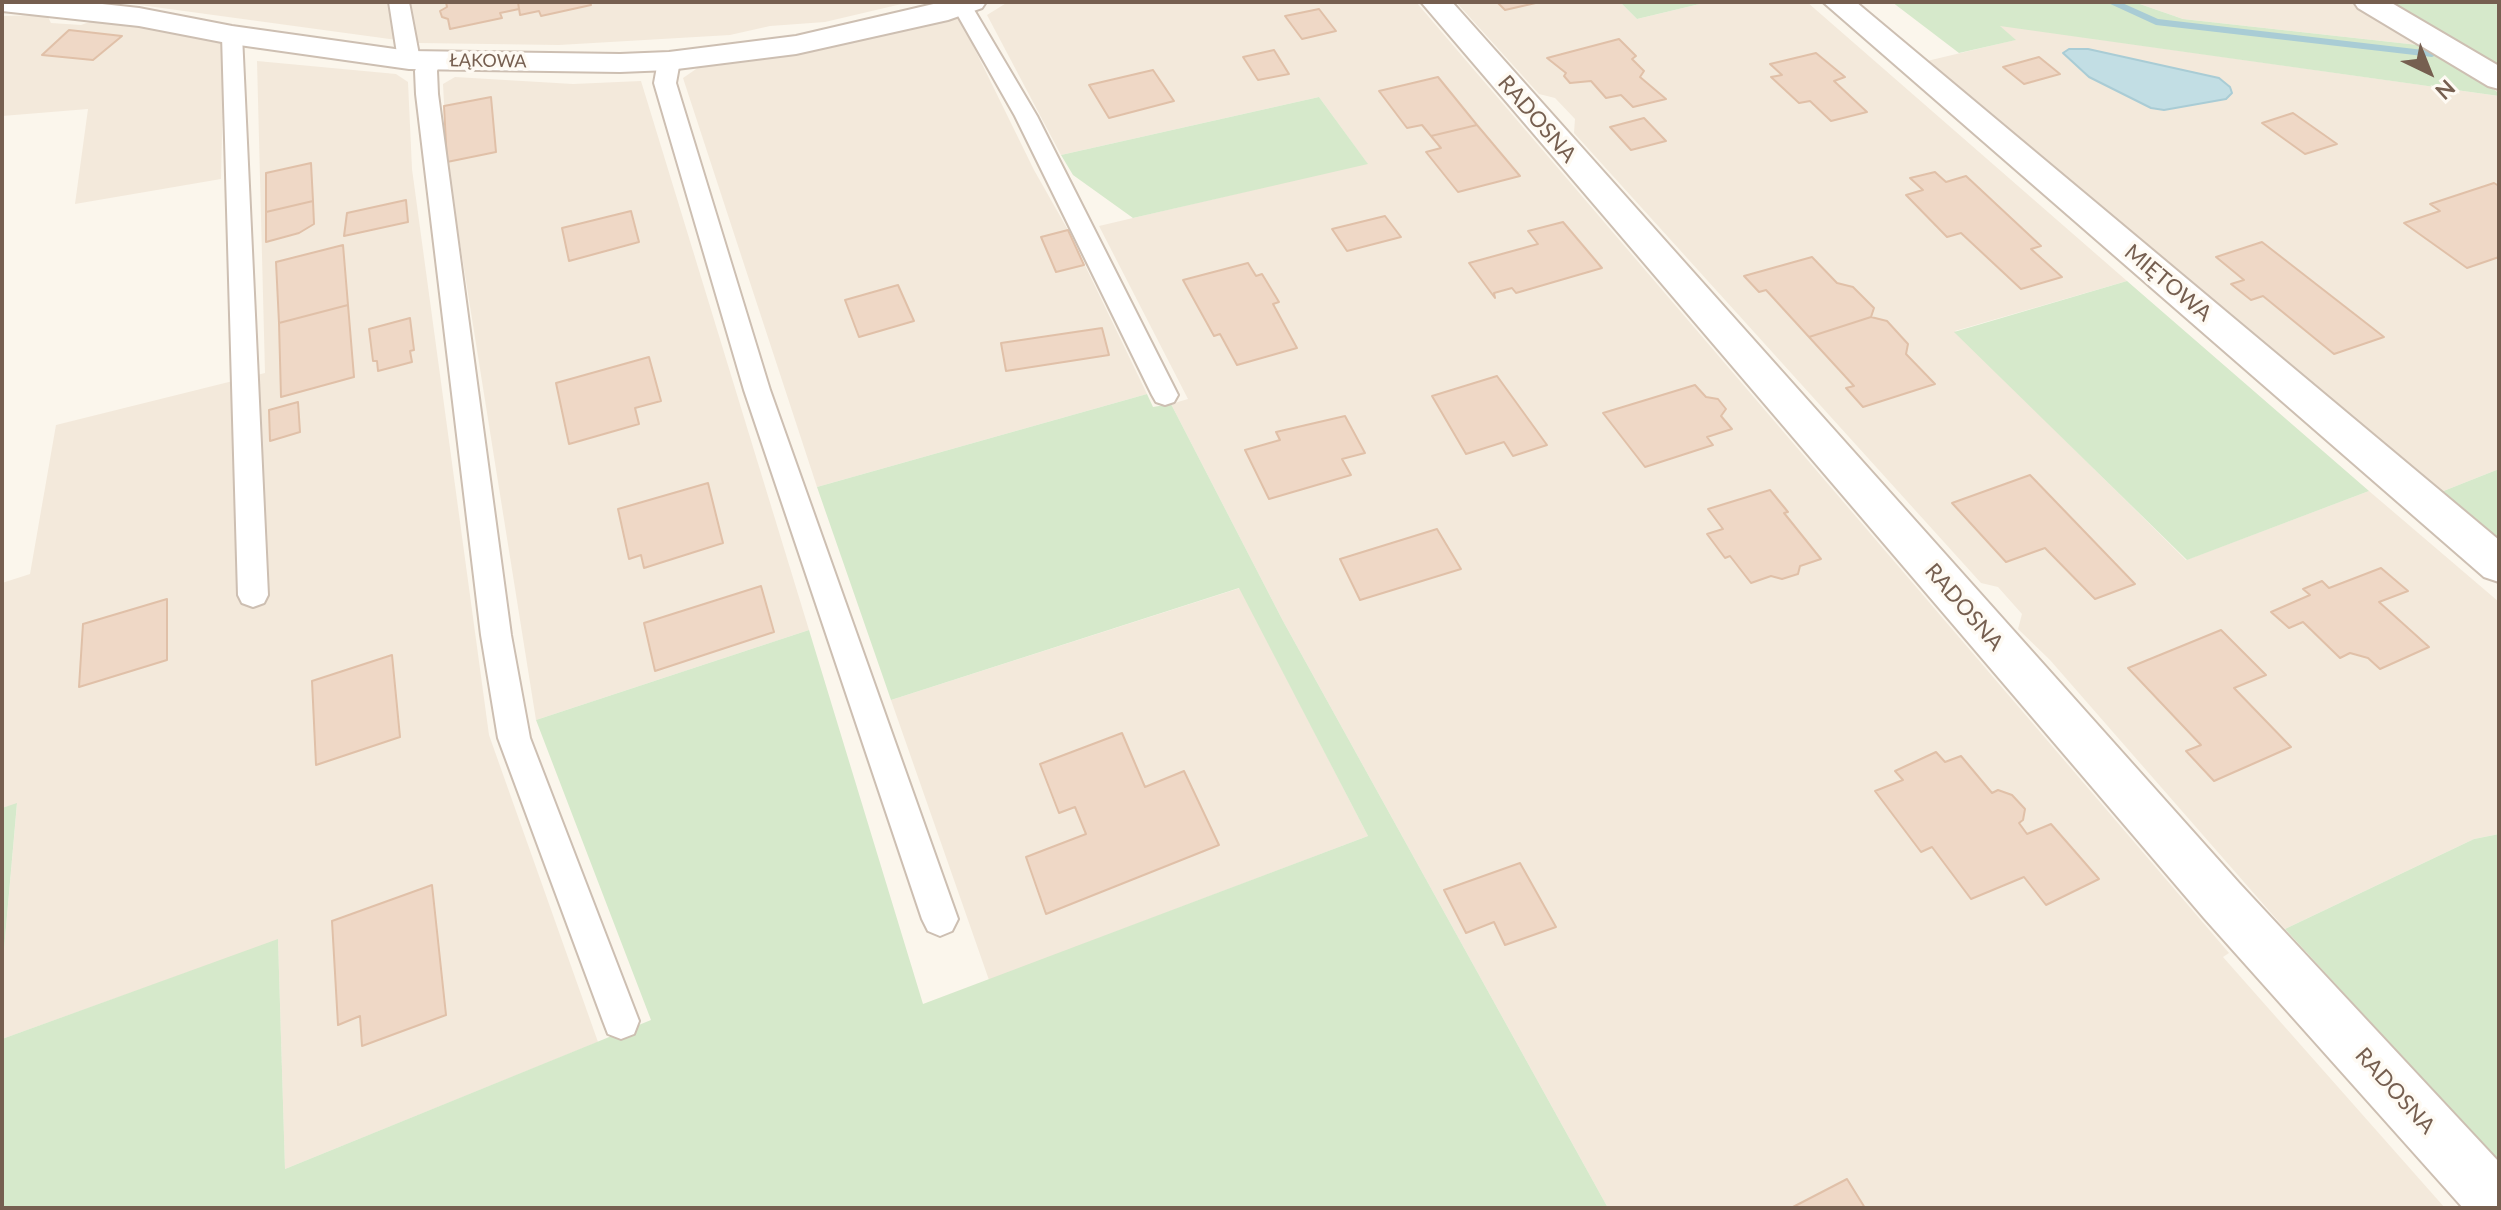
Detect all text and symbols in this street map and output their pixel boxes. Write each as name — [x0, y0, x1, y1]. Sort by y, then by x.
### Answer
north arrow — [2389, 32, 2469, 112]
street label: ŁĄKOWA — [449, 50, 527, 72]
street label: RADOSNA — [1492, 70, 1582, 168]
text: N — [2430, 74, 2461, 106]
street label: MIĘTOWA — [2119, 239, 2217, 327]
street label: RADOSNA — [1919, 558, 2009, 656]
street label: RADOSNA — [2350, 1043, 2440, 1139]

